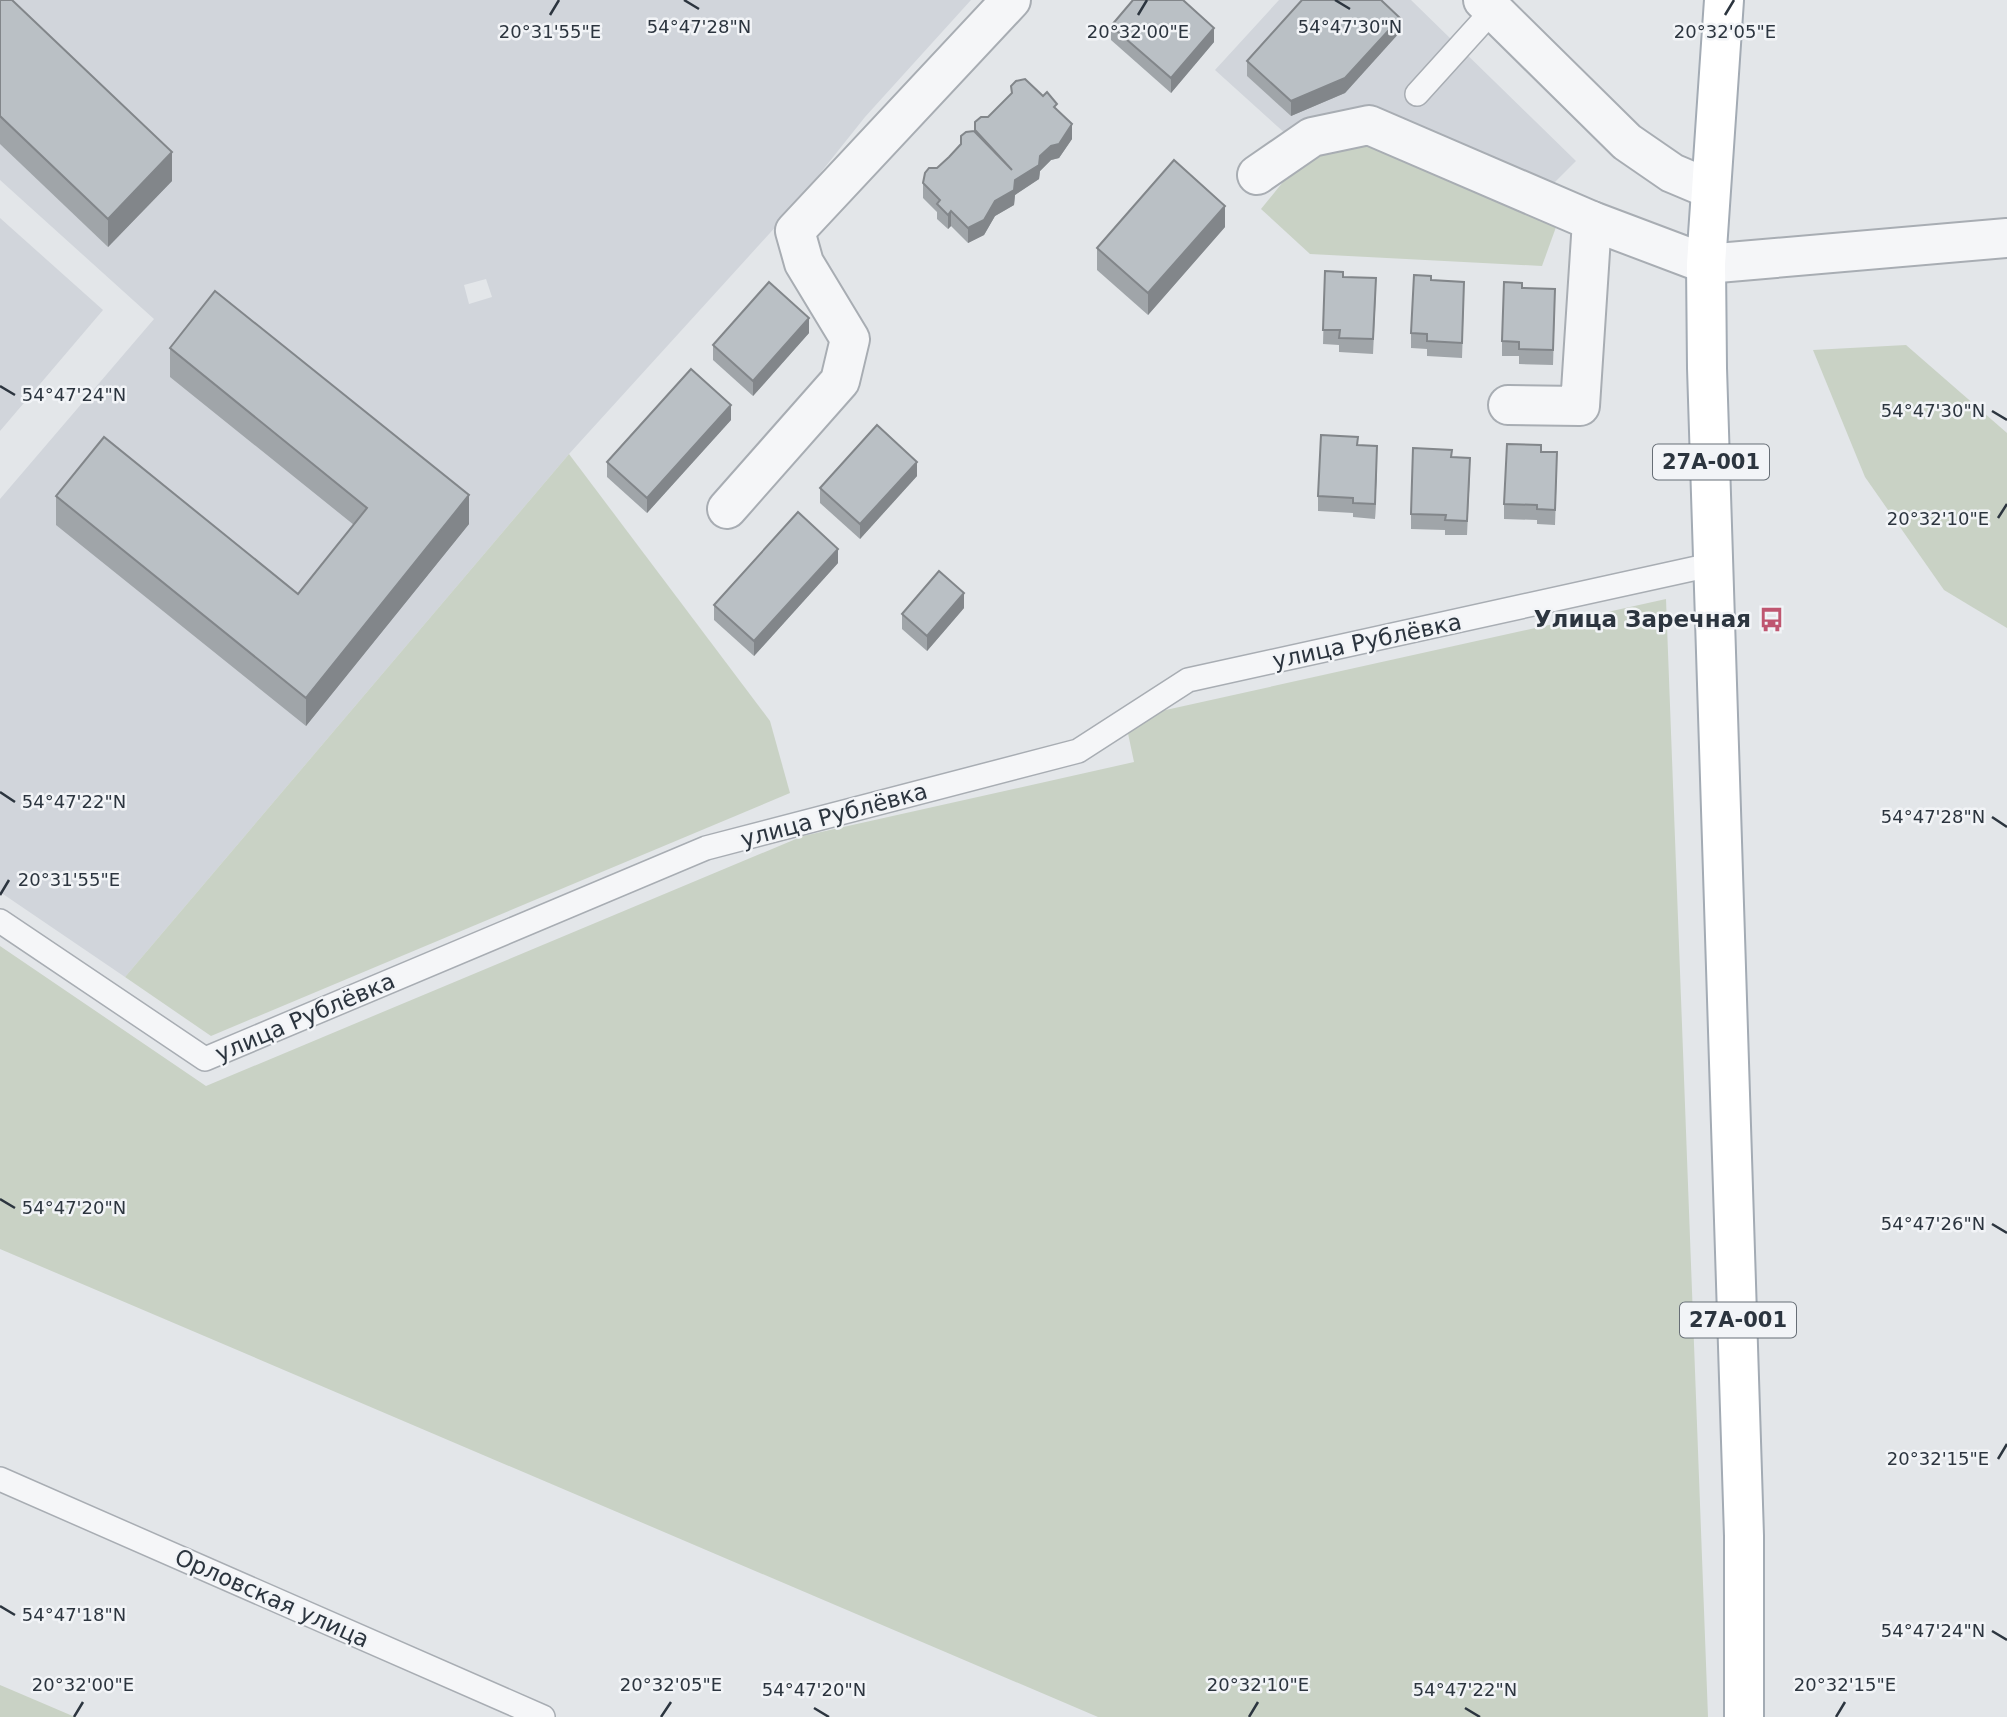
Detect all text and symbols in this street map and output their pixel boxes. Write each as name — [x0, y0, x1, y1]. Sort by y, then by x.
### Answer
text: 54°47'28"N — [647, 16, 751, 37]
text: 54°47'30"N — [1298, 16, 1402, 37]
text: 20°31'55"E — [499, 21, 601, 42]
text: 20°32'00"E — [1087, 21, 1189, 42]
text: 20°32'05"E — [1674, 21, 1776, 42]
text: 54°47'24"N — [22, 384, 126, 405]
text: 54°47'30"N — [1881, 400, 1985, 421]
road number: 27А-001 — [1653, 444, 1769, 480]
text: 20°32'10"E — [1887, 508, 1989, 529]
bus stop icon: Улица Заречная — [1757, 605, 1785, 633]
place label: Улица Заречная — [1534, 606, 1751, 632]
street label: улица Рублёвка — [1270, 608, 1464, 674]
street label: улица Рублёвка — [738, 778, 930, 852]
text: 54°47'22"N — [22, 791, 126, 812]
text: 54°47'28"N — [1881, 806, 1985, 827]
text: 20°31'55"E — [18, 869, 120, 890]
street label: улица Рублёвка — [211, 967, 399, 1067]
text: 54°47'20"N — [22, 1197, 126, 1218]
text: 54°47'26"N — [1881, 1213, 1985, 1234]
road number: 27А-001 — [1680, 1302, 1796, 1338]
text: 20°32'15"E — [1887, 1448, 1989, 1469]
street label: Орловская улица — [171, 1543, 373, 1653]
text: 54°47'18"N — [22, 1604, 126, 1625]
text: 54°47'24"N — [1881, 1620, 1985, 1641]
text: 20°32'00"E — [32, 1674, 134, 1695]
text: 20°32'05"E — [620, 1674, 722, 1695]
text: 20°32'10"E — [1207, 1674, 1309, 1695]
text: 20°32'15"E — [1794, 1674, 1896, 1695]
text: 54°47'20"N — [762, 1679, 866, 1700]
text: 54°47'22"N — [1413, 1679, 1517, 1700]

